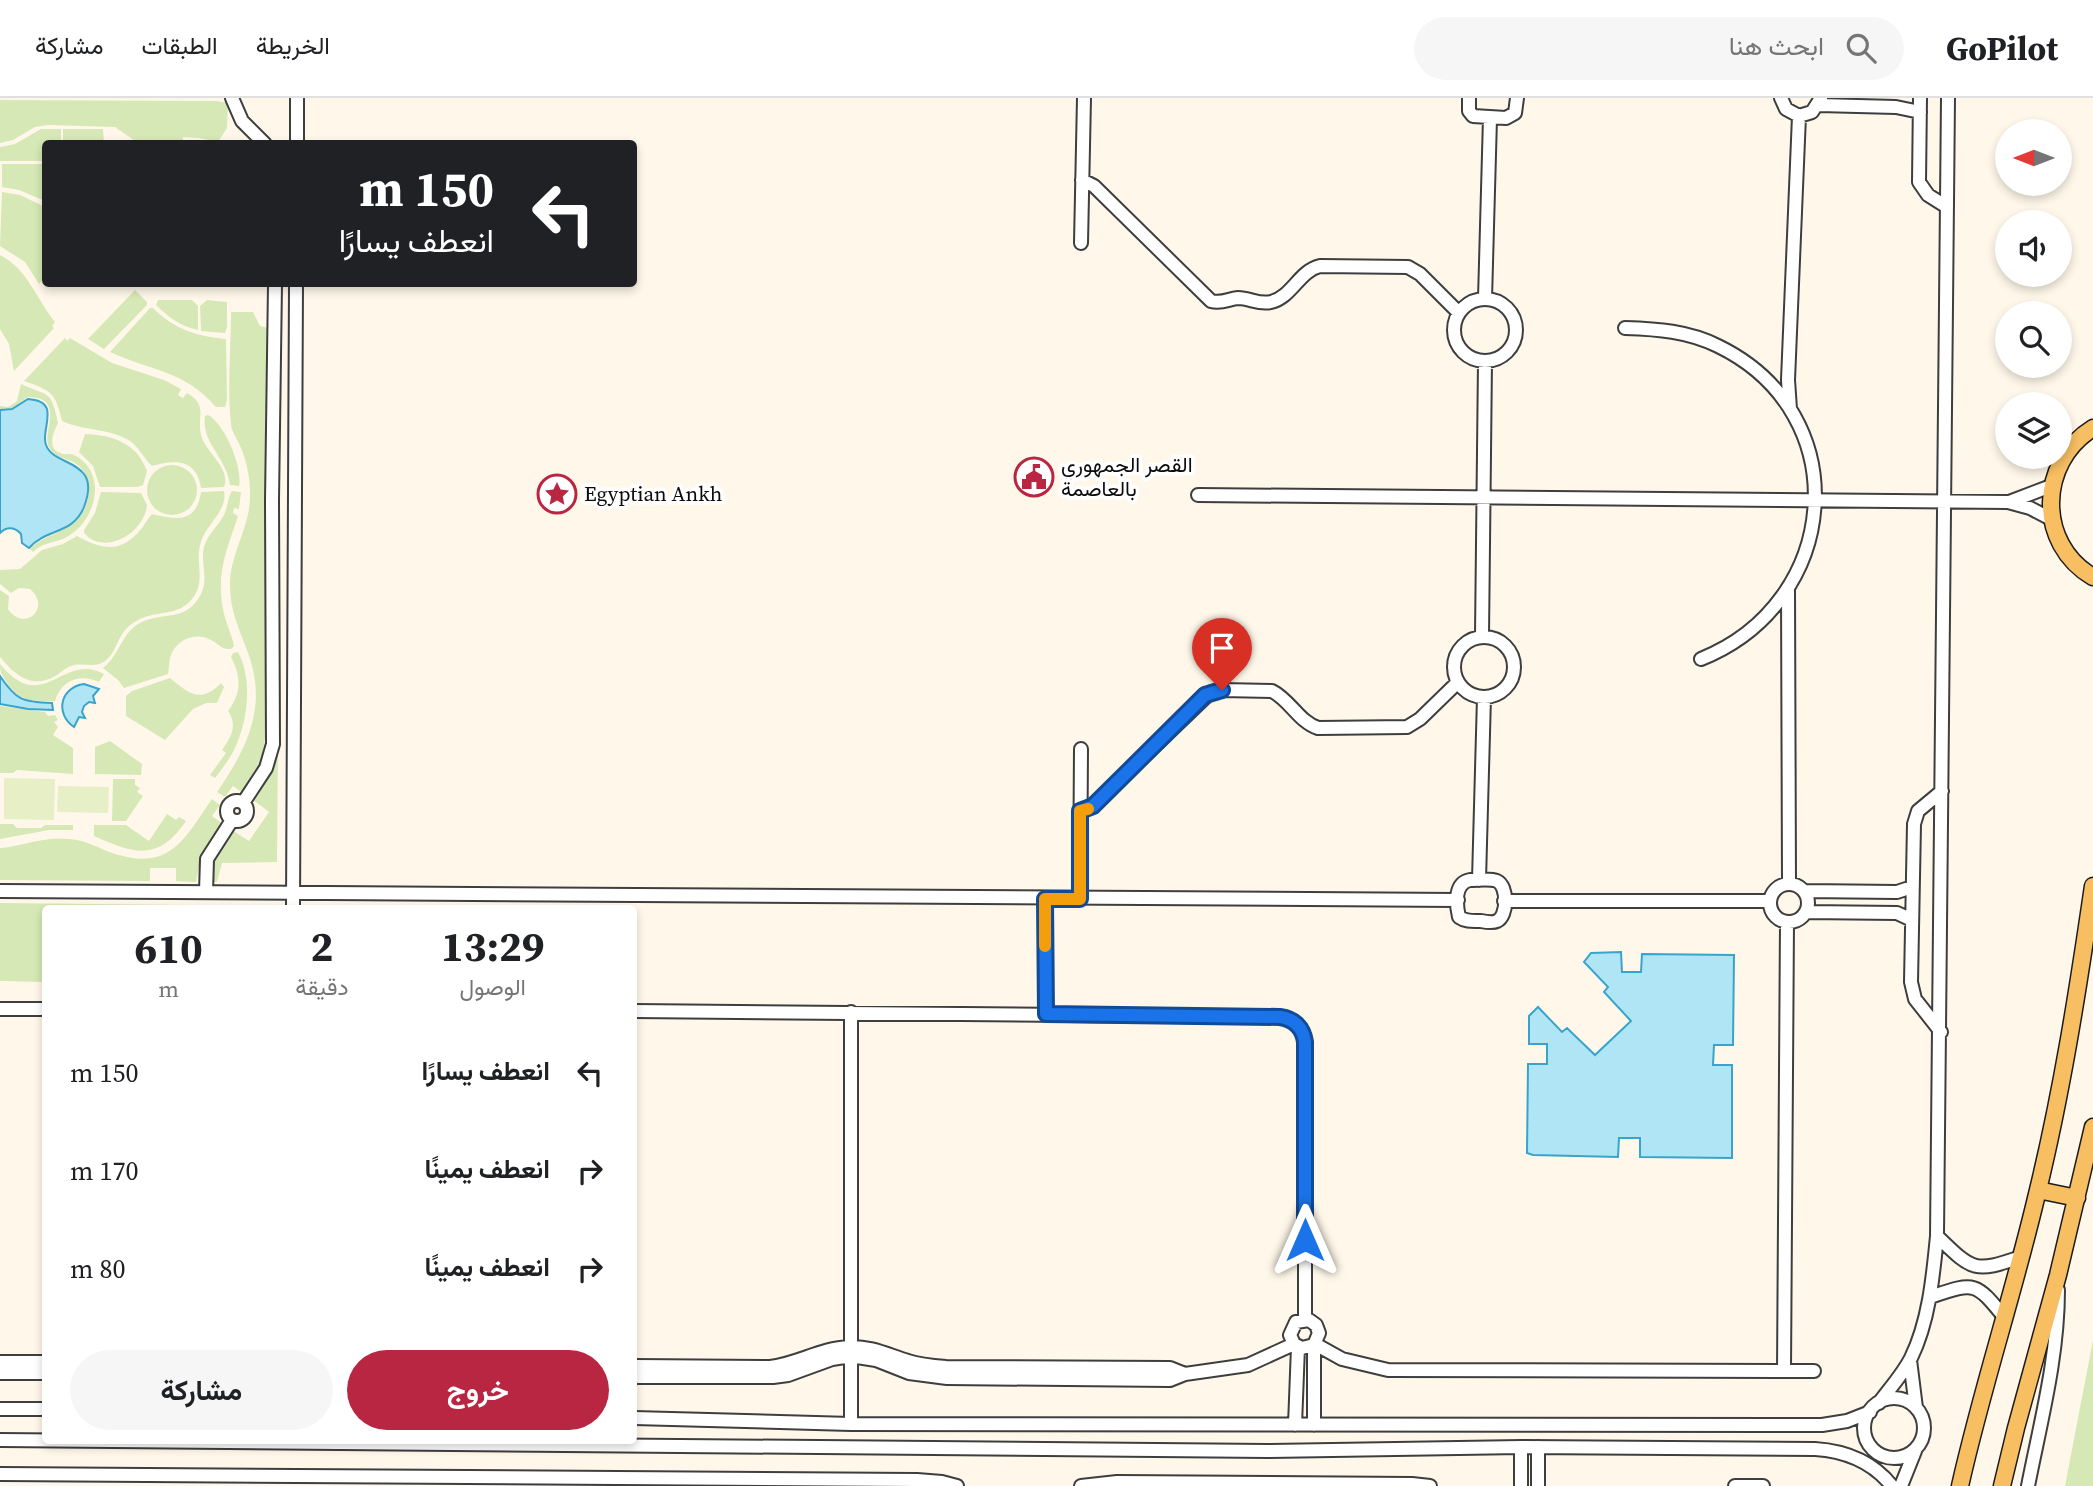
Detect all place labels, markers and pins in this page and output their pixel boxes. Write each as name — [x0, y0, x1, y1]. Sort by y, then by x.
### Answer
place label: القصر الجمهوري بالعاصمة — [1061, 450, 1193, 503]
public building icon: القصر الجمهوري بالعاصمة — [1013, 456, 1055, 498]
place icon: Egyptian Ankh — [536, 473, 578, 515]
place label: Egyptian Ankh — [584, 479, 722, 508]
pin — [1192, 618, 1252, 690]

